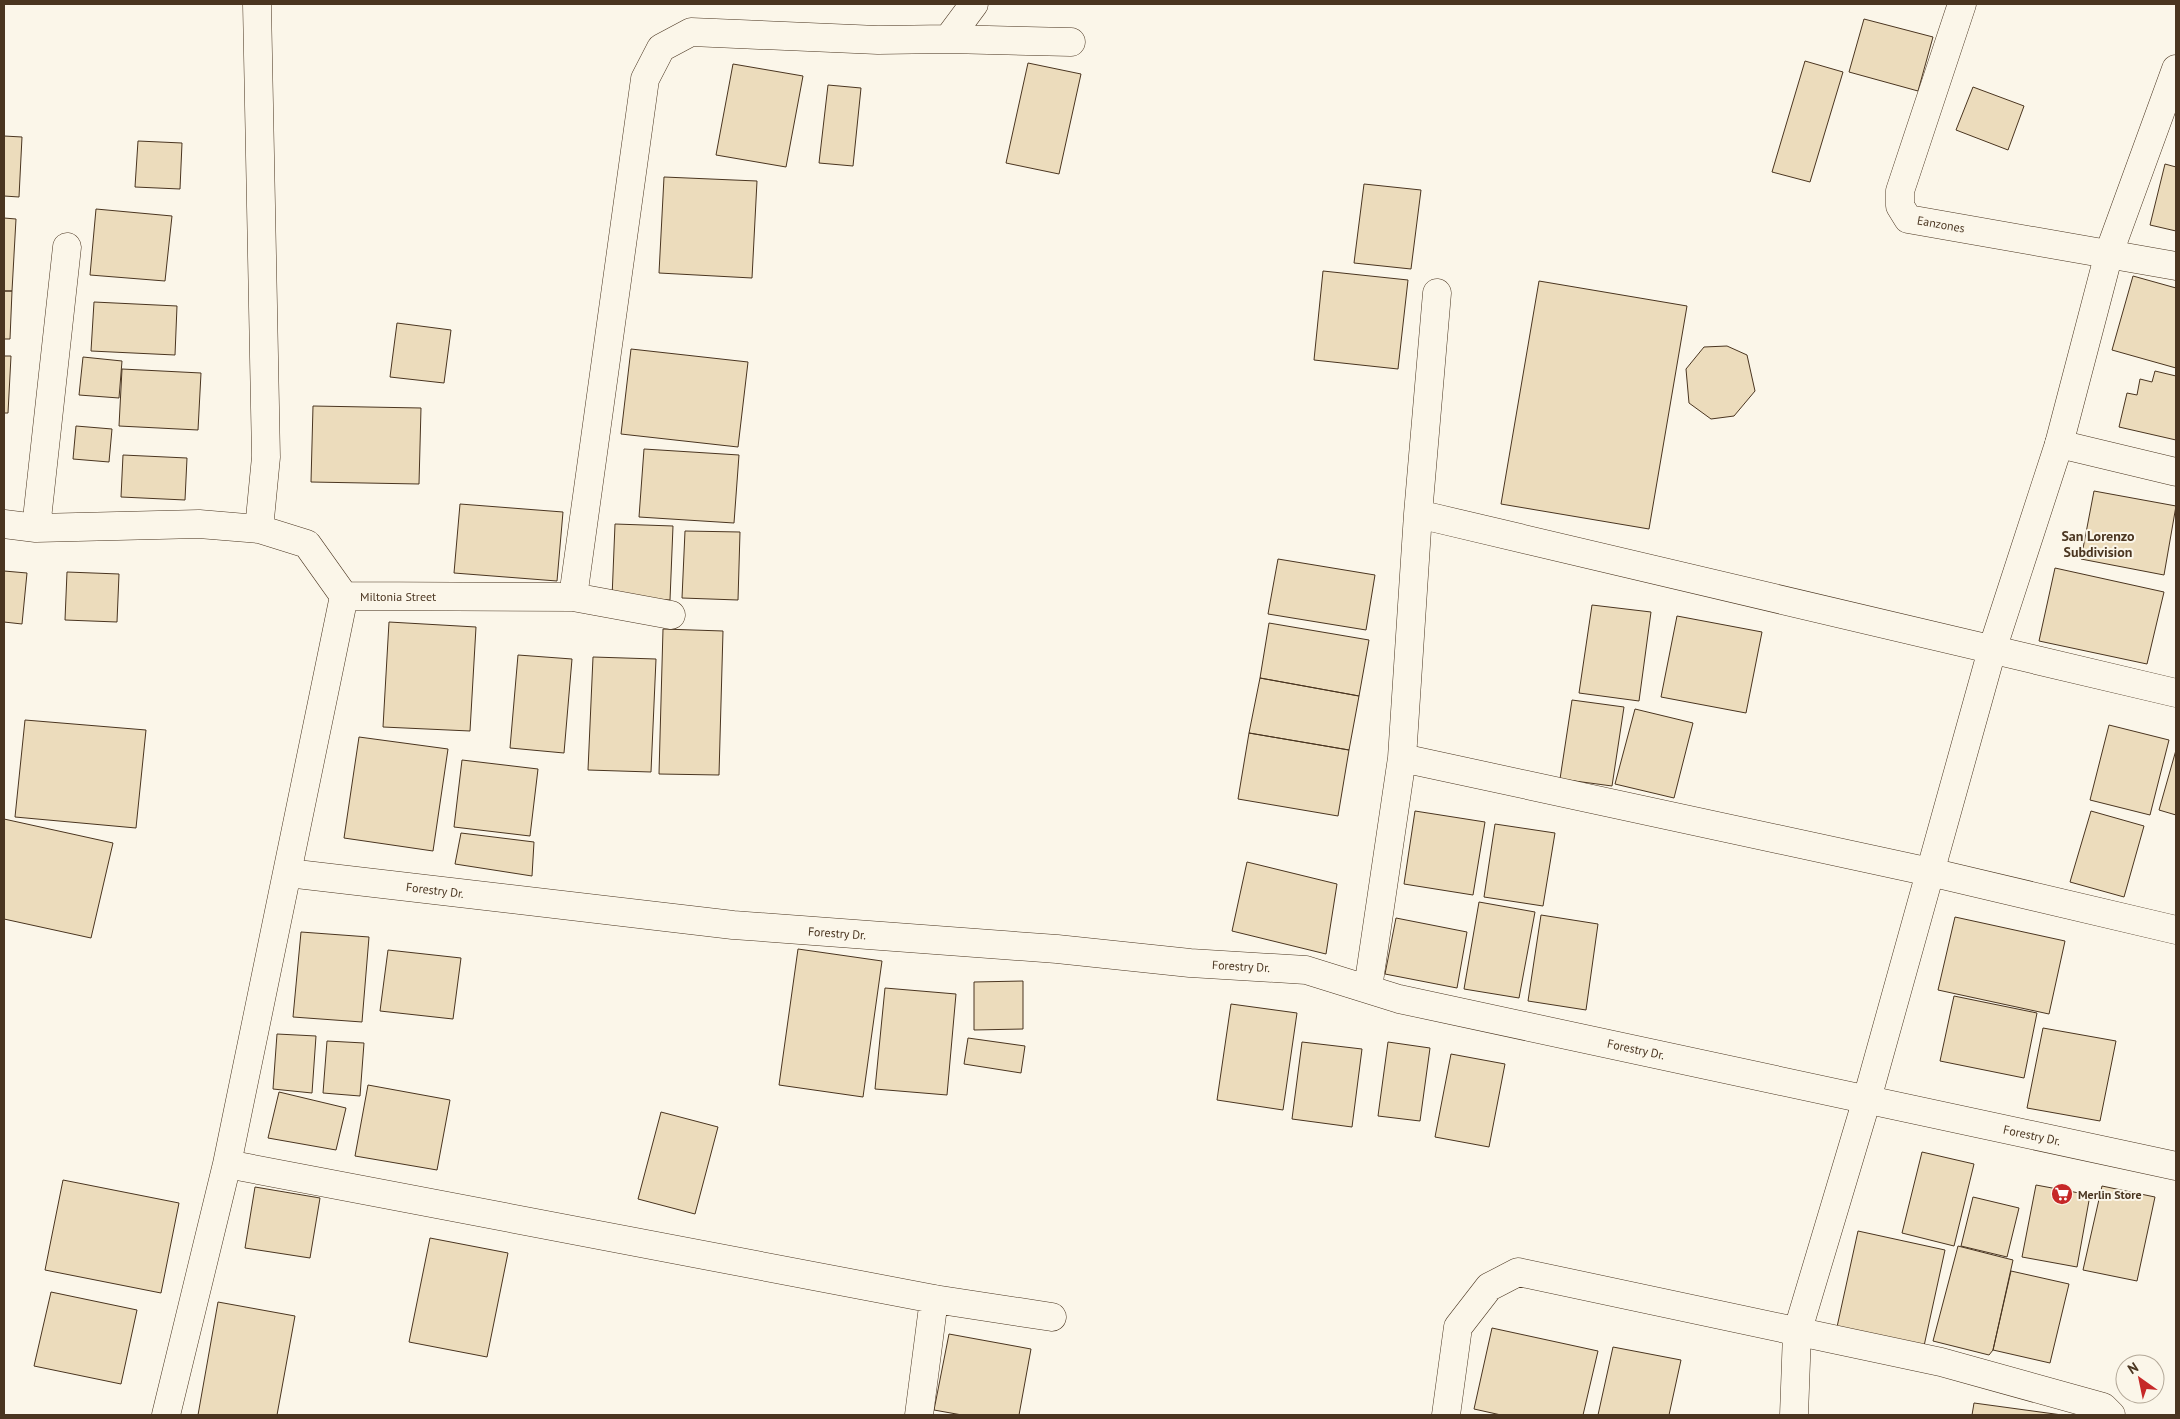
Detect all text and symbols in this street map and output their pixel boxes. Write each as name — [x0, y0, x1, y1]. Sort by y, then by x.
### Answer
street label: Eanzones — [1916, 212, 1966, 236]
district label: San Lorenzo Subdivision — [2061, 527, 2135, 561]
street label: Miltonia Street — [360, 589, 436, 604]
street label: Forestry Dr. — [405, 879, 465, 901]
street label: Forestry Dr. — [807, 923, 867, 943]
street label: Forestry Dr. — [1212, 957, 1270, 975]
street label: Forestry Dr. — [1606, 1036, 1666, 1062]
street label: Forestry Dr. — [2002, 1122, 2062, 1148]
supermarket icon: Merlin Store — [2050, 1182, 2074, 1206]
place label: Merlin Store — [2078, 1187, 2141, 1202]
north arrow — [2115, 1354, 2165, 1404]
text: N — [2124, 1358, 2142, 1378]

